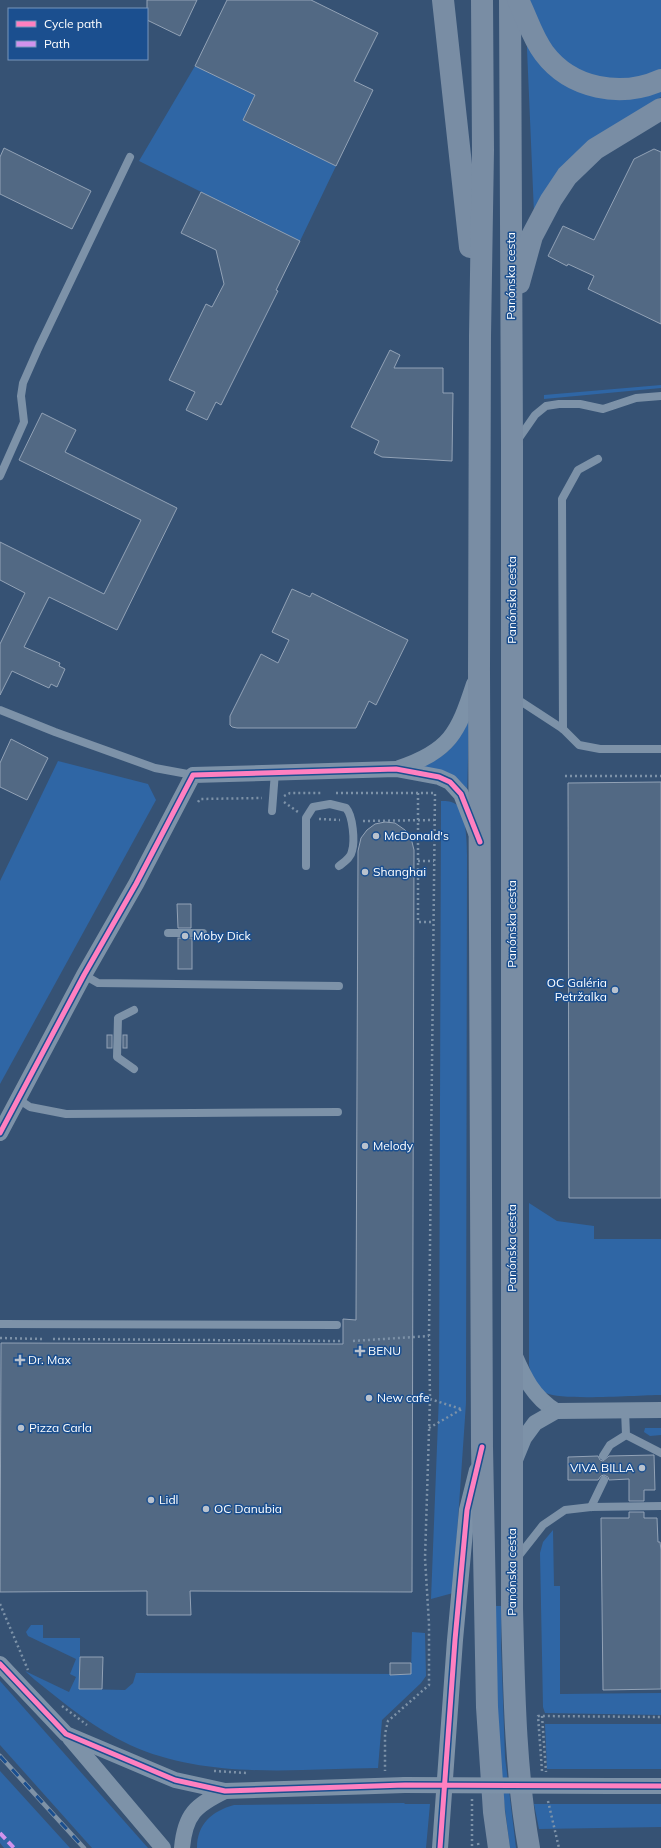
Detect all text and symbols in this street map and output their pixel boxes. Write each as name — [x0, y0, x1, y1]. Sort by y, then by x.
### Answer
legend — [8, 8, 148, 60]
text: Cycle path — [44, 16, 102, 31]
text: Path — [44, 36, 70, 51]
street label: Panónska cesta — [503, 232, 518, 320]
street label: Panónska cesta — [504, 556, 519, 644]
place label: McDonald's — [384, 828, 449, 843]
marker: McDonald's — [371, 831, 381, 841]
place label: Shanghai — [373, 864, 426, 879]
marker: Shanghai — [360, 867, 370, 877]
street label: Panónska cesta — [504, 880, 519, 968]
place label: Moby Dick — [193, 928, 252, 943]
marker: Moby Dick — [180, 931, 190, 941]
place label: OC Galéria Petržalka — [547, 975, 607, 1004]
marker: OC Galéria Petržalka — [610, 985, 620, 995]
place label: Melody — [373, 1138, 414, 1153]
marker: Melody — [360, 1141, 370, 1151]
street label: Panónska cesta — [504, 1204, 519, 1292]
place label: BENU — [368, 1343, 401, 1358]
marker: BENU — [355, 1346, 365, 1356]
place label: Dr. Max — [28, 1352, 71, 1367]
marker: Dr. Max — [15, 1355, 25, 1365]
place label: New cafe — [377, 1390, 429, 1405]
marker: New cafe — [364, 1393, 374, 1403]
place label: Pizza Carla — [29, 1420, 92, 1435]
marker: Pizza Carla — [16, 1423, 26, 1433]
place label: VIVA BILLA — [570, 1460, 634, 1475]
marker: VIVA BILLA — [637, 1463, 647, 1473]
place label: Lidl — [159, 1492, 178, 1507]
marker: Lidl — [146, 1495, 156, 1505]
place label: OC Danubia — [214, 1501, 282, 1516]
marker: OC Danubia — [201, 1504, 211, 1514]
street label: Panónska cesta — [504, 1528, 519, 1616]

